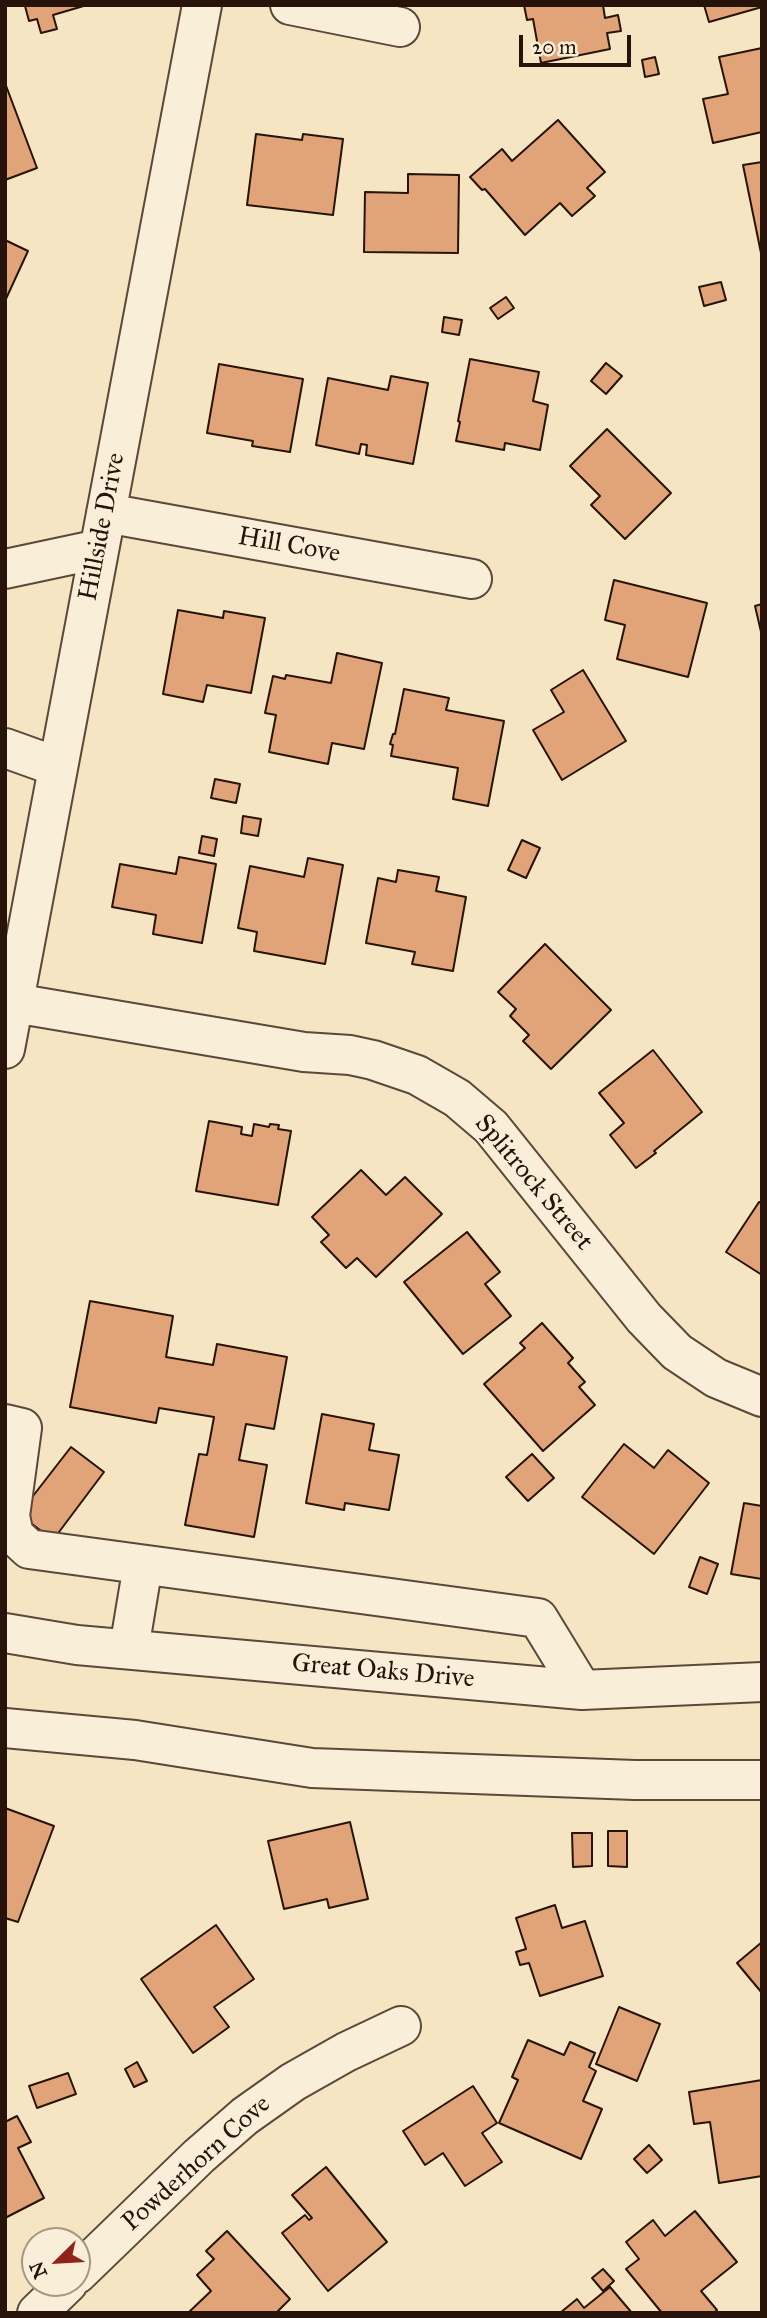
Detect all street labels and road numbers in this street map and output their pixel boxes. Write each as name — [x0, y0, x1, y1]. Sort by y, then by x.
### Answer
street label: Hillside Drive — [73, 450, 133, 604]
street label: Hill Cove — [236, 522, 342, 570]
street label: Splitrock Street — [467, 1109, 599, 1257]
street label: Great Oaks Drive — [290, 1648, 476, 1696]
street label: Powderhorn Cove — [117, 2089, 277, 2239]

